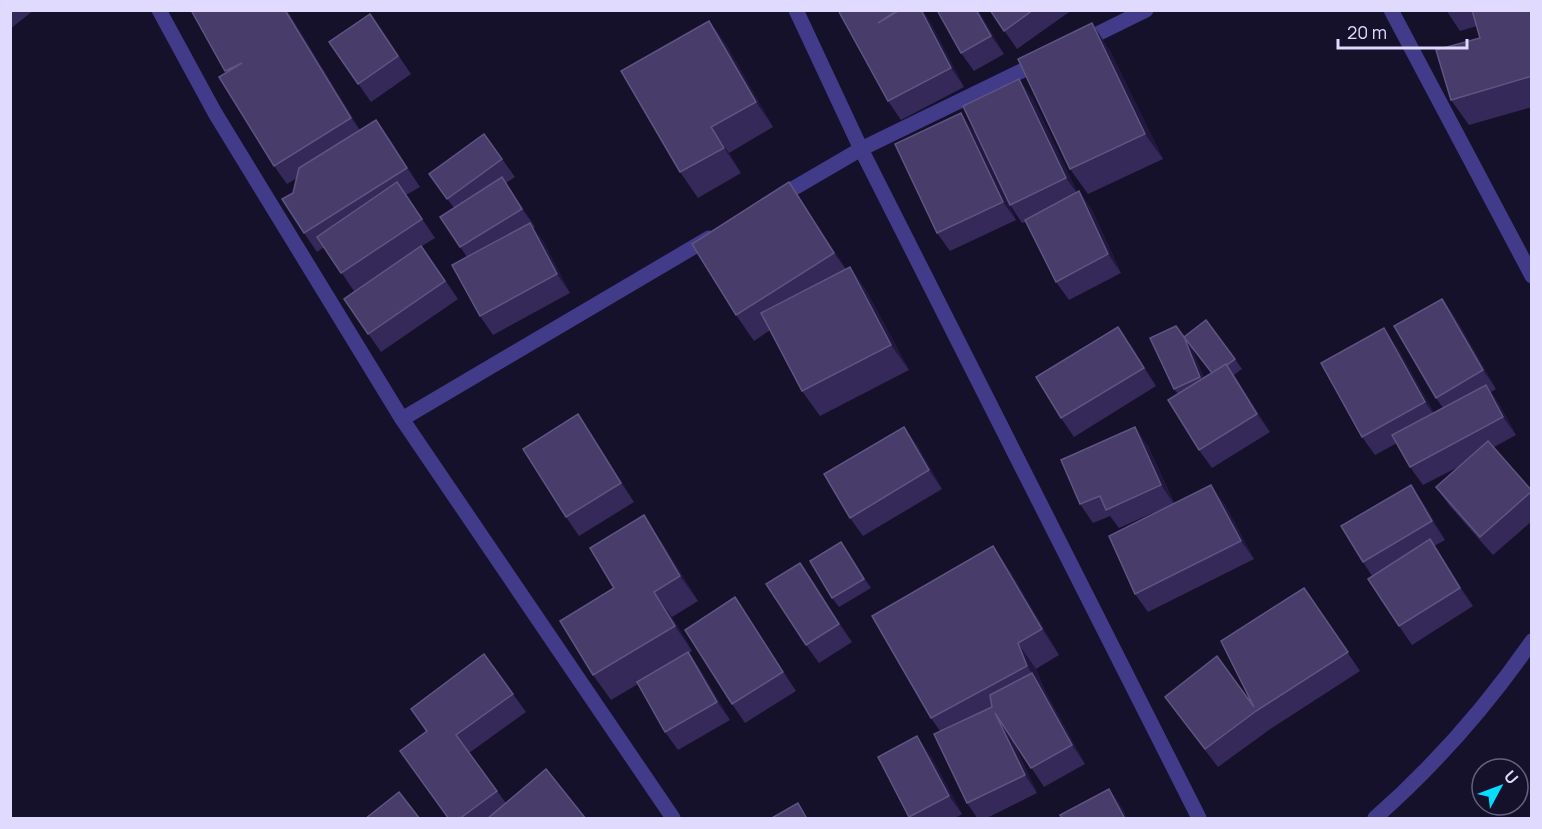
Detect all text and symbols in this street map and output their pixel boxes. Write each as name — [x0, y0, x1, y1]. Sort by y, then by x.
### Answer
scale bar — [1338, 12, 1467, 50]
text: 20 m — [1347, 20, 1387, 44]
north arrow — [1470, 757, 1530, 817]
text: U — [1499, 766, 1523, 789]

